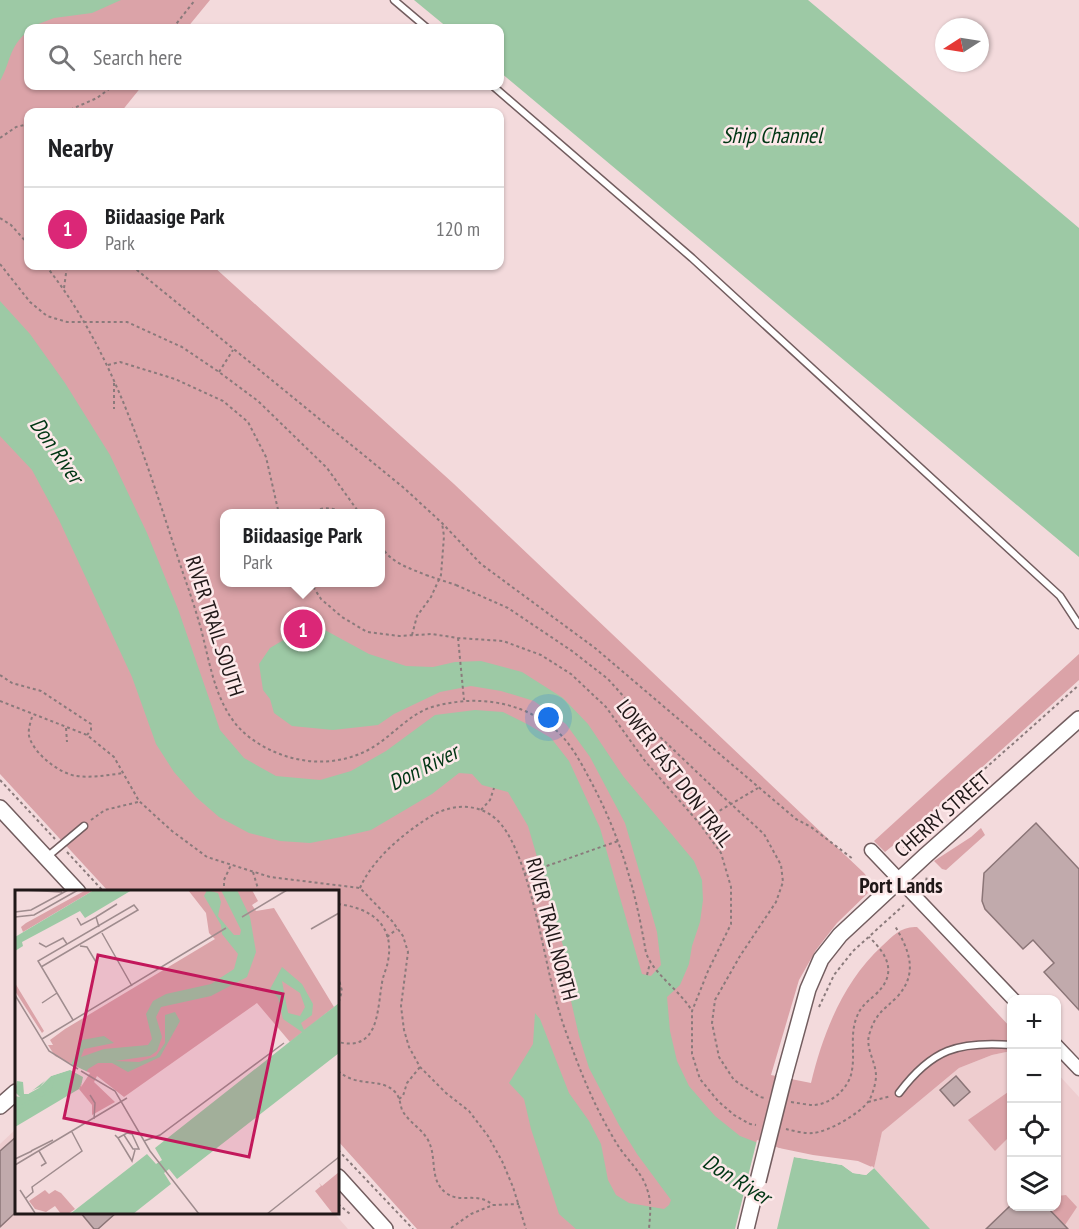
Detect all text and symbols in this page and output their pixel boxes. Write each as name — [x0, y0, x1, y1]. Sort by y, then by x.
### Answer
north arrow — [935, 18, 989, 72]
search box — [24, 24, 504, 90]
icon: search — [45, 41, 78, 74]
text: Search here — [93, 43, 182, 71]
water label: Ship Channel — [722, 121, 824, 149]
text: Nearby — [48, 131, 113, 164]
text: Biidaasige Park — [105, 202, 225, 230]
text: 1 — [63, 216, 72, 242]
text: 120 m — [436, 216, 480, 242]
text: Park — [105, 230, 135, 256]
water label: Don River — [24, 412, 91, 491]
popup — [220, 509, 385, 587]
text: Biidaasige Park — [243, 521, 362, 549]
text: Park — [243, 549, 272, 575]
street label: RIVER TRAIL SOUTH — [180, 552, 250, 700]
pin: 1 — [284, 606, 322, 652]
street label: LOWER EAST DON TRAIL — [611, 694, 739, 852]
your location — [534, 703, 563, 732]
water label: Don River — [384, 736, 465, 796]
street label: CHERRY STREET — [888, 765, 996, 863]
street label: RIVER TRAIL NORTH — [520, 855, 584, 1003]
district label: Port Lands — [859, 871, 943, 899]
inset map — [15, 890, 339, 1214]
map controls — [1007, 995, 1061, 1211]
button: + — [1007, 995, 1061, 1049]
button: − — [1007, 1049, 1061, 1103]
button: locate — [1007, 1103, 1061, 1157]
water label: Don River — [698, 1147, 778, 1212]
button: layers — [1007, 1157, 1061, 1211]

